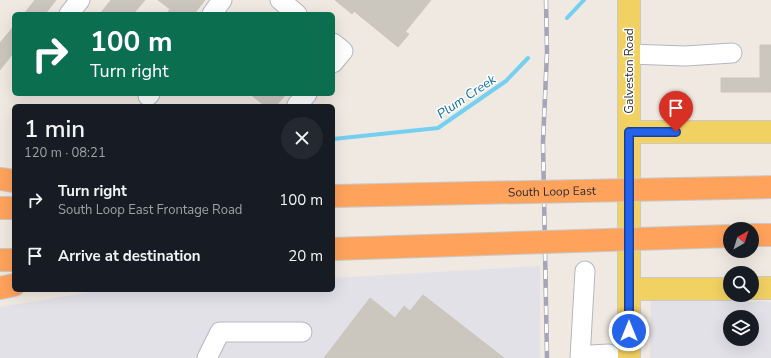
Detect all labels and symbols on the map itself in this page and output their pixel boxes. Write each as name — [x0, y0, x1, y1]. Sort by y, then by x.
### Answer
street label: Galveston Road — [621, 28, 637, 114]
water label: Plum Creek — [434, 70, 500, 123]
pin — [659, 91, 693, 132]
street label: South Loop East — [508, 183, 597, 200]
north arrow — [723, 222, 759, 258]
position arrow — [608, 310, 650, 352]

